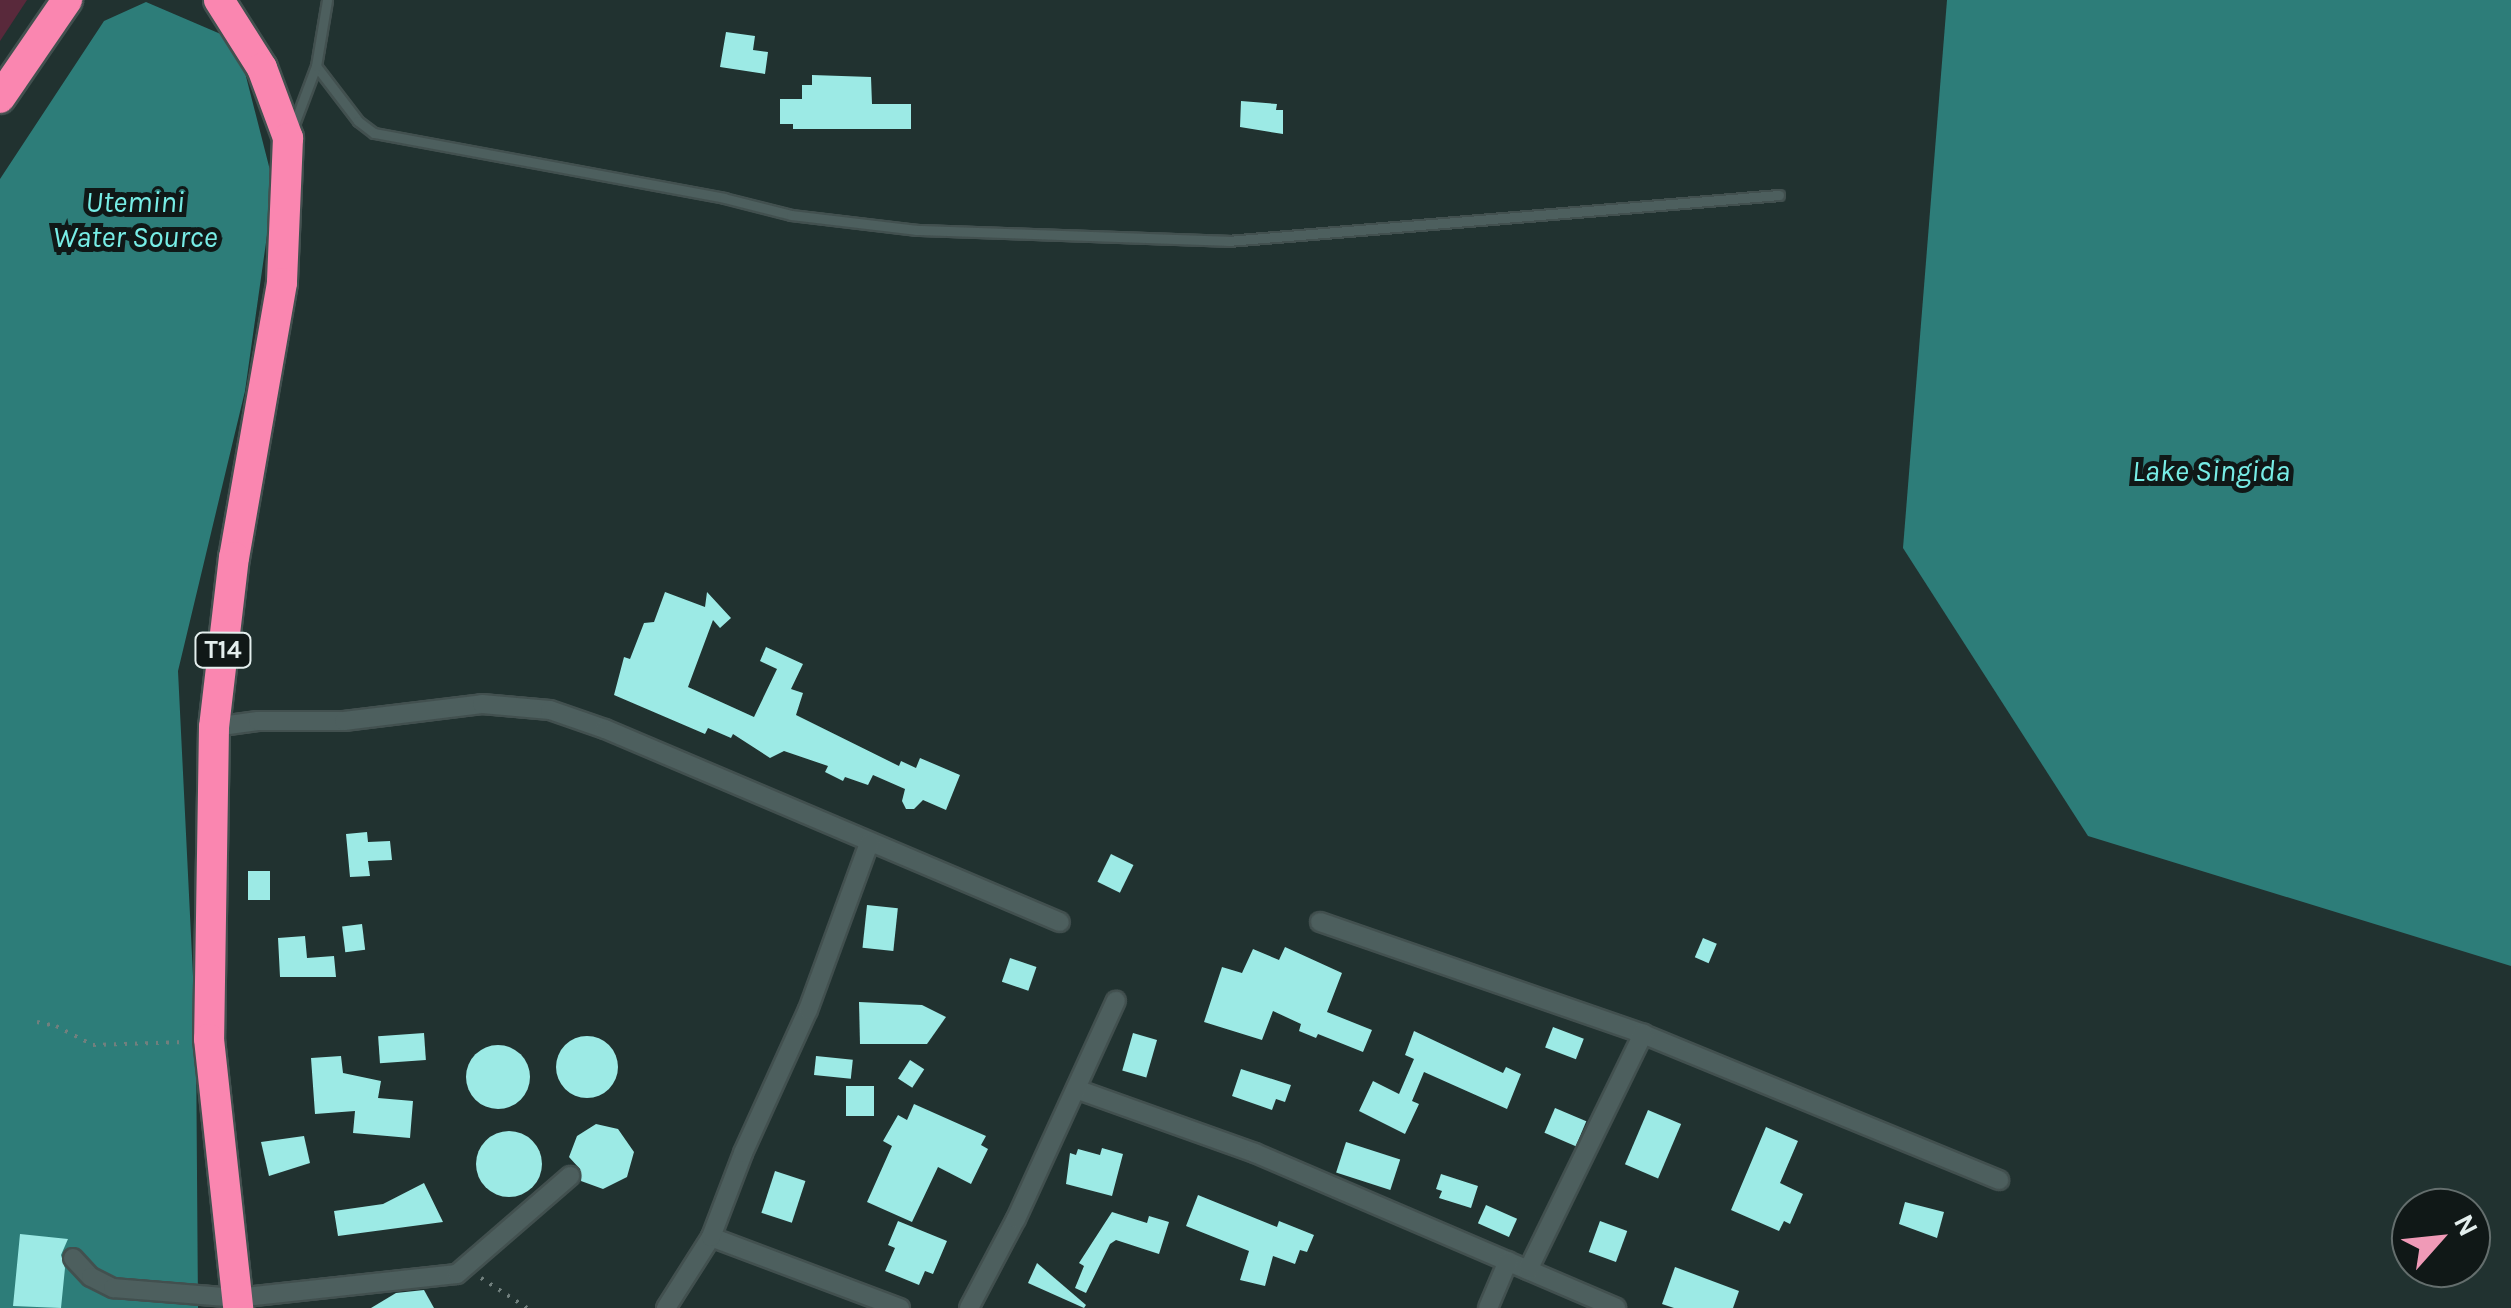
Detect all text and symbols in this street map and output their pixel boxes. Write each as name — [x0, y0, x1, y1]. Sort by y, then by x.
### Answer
water label: Utemini Water Source — [53, 184, 217, 254]
water label: Lake Singida — [2132, 453, 2290, 489]
road number: T14 — [193, 630, 253, 670]
north arrow — [2391, 1188, 2491, 1288]
text: N — [2447, 1209, 2486, 1241]

